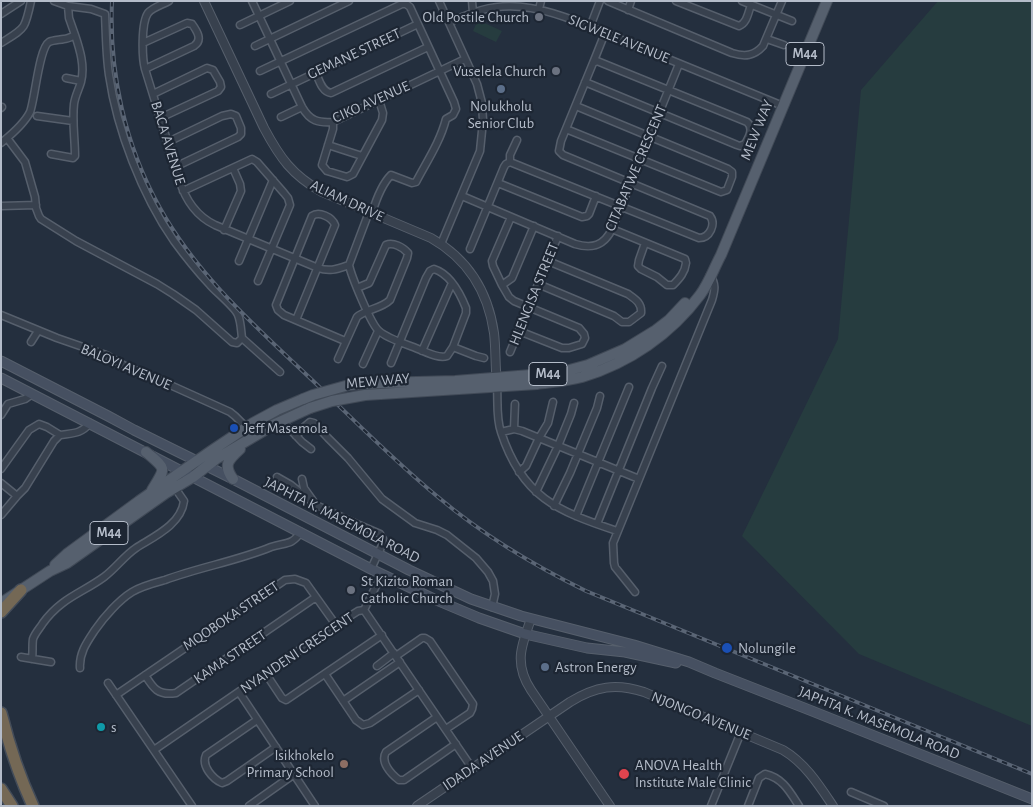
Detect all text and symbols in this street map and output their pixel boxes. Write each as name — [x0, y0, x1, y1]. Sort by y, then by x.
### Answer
place label: Old Postile Church — [422, 8, 529, 26]
marker: Old Postile Church — [533, 11, 545, 23]
street label: SIGWELE AVENUE — [566, 11, 672, 67]
street label: GEMANE STREET — [304, 24, 404, 84]
road number: M44 — [786, 42, 824, 66]
place label: Vuselela Church — [453, 62, 546, 80]
marker: Vuselela Church — [550, 65, 562, 77]
street label: CIKO AVENUE — [330, 77, 412, 127]
marker: Nolukholu Senior Club — [495, 83, 507, 95]
place label: Nolukholu Senior Club — [468, 97, 534, 132]
street label: MEW WAY — [737, 97, 777, 163]
street label: BACA AVENUE — [147, 99, 189, 187]
street label: CITABATWE CRESCENT — [601, 102, 671, 234]
street label: ALIAM DRIVE — [307, 176, 387, 226]
street label: HLENGISA STREET — [505, 240, 563, 348]
street label: BALOYI AVENUE — [78, 340, 174, 394]
road number: M44 — [529, 362, 567, 386]
street label: MEW WAY — [345, 369, 411, 393]
place label: Jeff Masemola — [244, 419, 328, 437]
marker: Jeff Masemola — [228, 422, 240, 434]
street label: JAPHTA K. MASEMOLA ROAD — [261, 473, 423, 567]
road number: M44 — [90, 522, 128, 544]
place label: St Kizito Roman Catholic Church — [361, 572, 453, 607]
street label: MQOBOKA STREET — [179, 577, 283, 655]
marker: St Kizito Roman Catholic Church — [345, 584, 357, 596]
street label: NYANDENI CRESCENT — [237, 608, 357, 698]
street label: KAMA STREET — [190, 626, 270, 688]
place label: Nolungile — [738, 639, 796, 657]
marker: Nolungile — [720, 641, 734, 655]
place label: Astron Energy — [555, 658, 637, 676]
marker: Astron Energy — [539, 661, 551, 673]
street label: JAPHTA K. MASEMOLA ROAD — [796, 682, 962, 764]
street label: NJONGO AVENUE — [648, 688, 754, 744]
place label: s — [111, 718, 117, 736]
marker: s — [95, 721, 107, 733]
street label: IDADA AVENUE — [439, 727, 527, 795]
place label: Isikhokelo Primary School — [246, 746, 334, 781]
place label: ANOVA Health Institute Male Clinic — [635, 756, 751, 791]
marker: Isikhokelo Primary School — [338, 758, 350, 770]
marker: ANOVA Health Institute Male Clinic — [617, 767, 631, 781]

